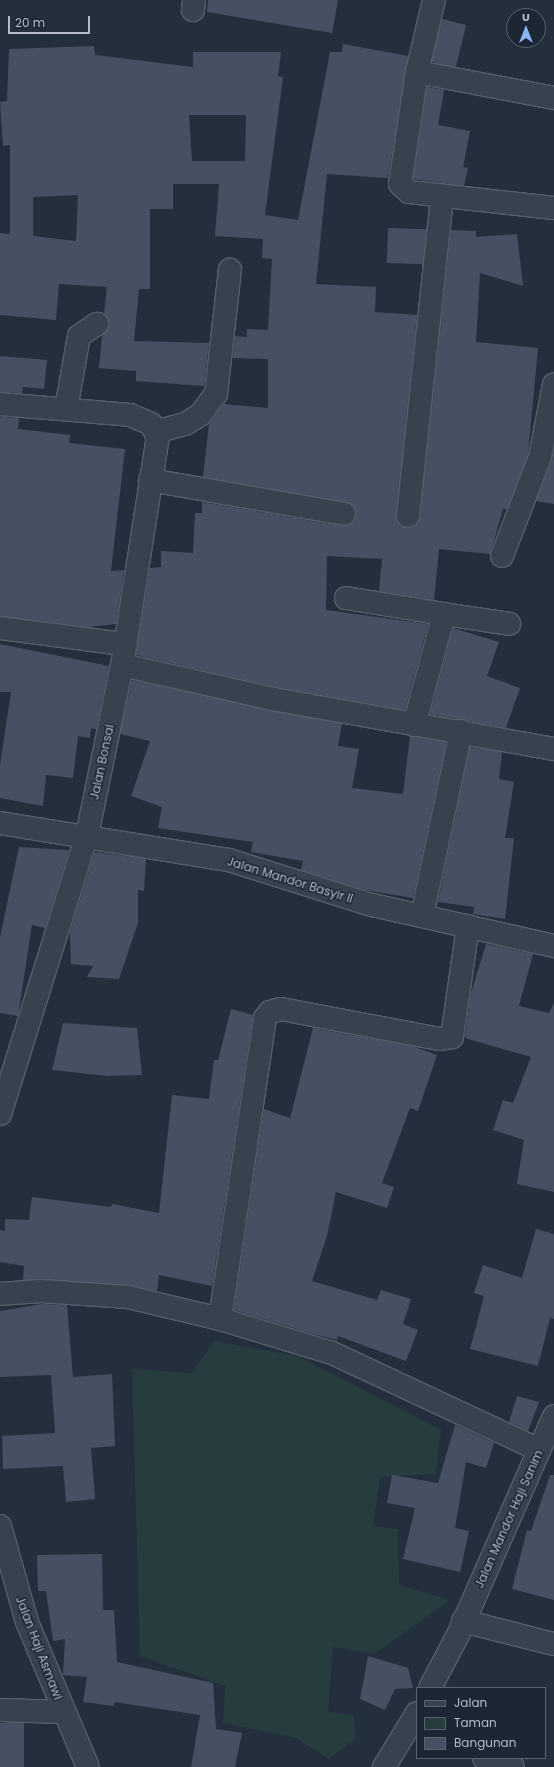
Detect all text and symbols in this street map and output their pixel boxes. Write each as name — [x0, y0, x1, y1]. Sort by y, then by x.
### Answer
scale bar — [10, 8, 92, 34]
north arrow — [506, 8, 546, 48]
text: U — [522, 9, 530, 25]
text: 20 m — [15, 14, 45, 31]
street label: Jalan Bonsai — [87, 723, 117, 801]
street label: Jalan Mandor Basyir II — [225, 854, 355, 906]
street label: Jalan Mandor Haji Sanim — [472, 1448, 546, 1590]
street label: Jalan Haji Asmawi — [13, 1594, 65, 1702]
legend — [416, 1687, 546, 1759]
text: Jalan — [454, 1694, 487, 1711]
text: Taman — [454, 1714, 497, 1731]
text: Bangunan — [454, 1734, 516, 1751]

